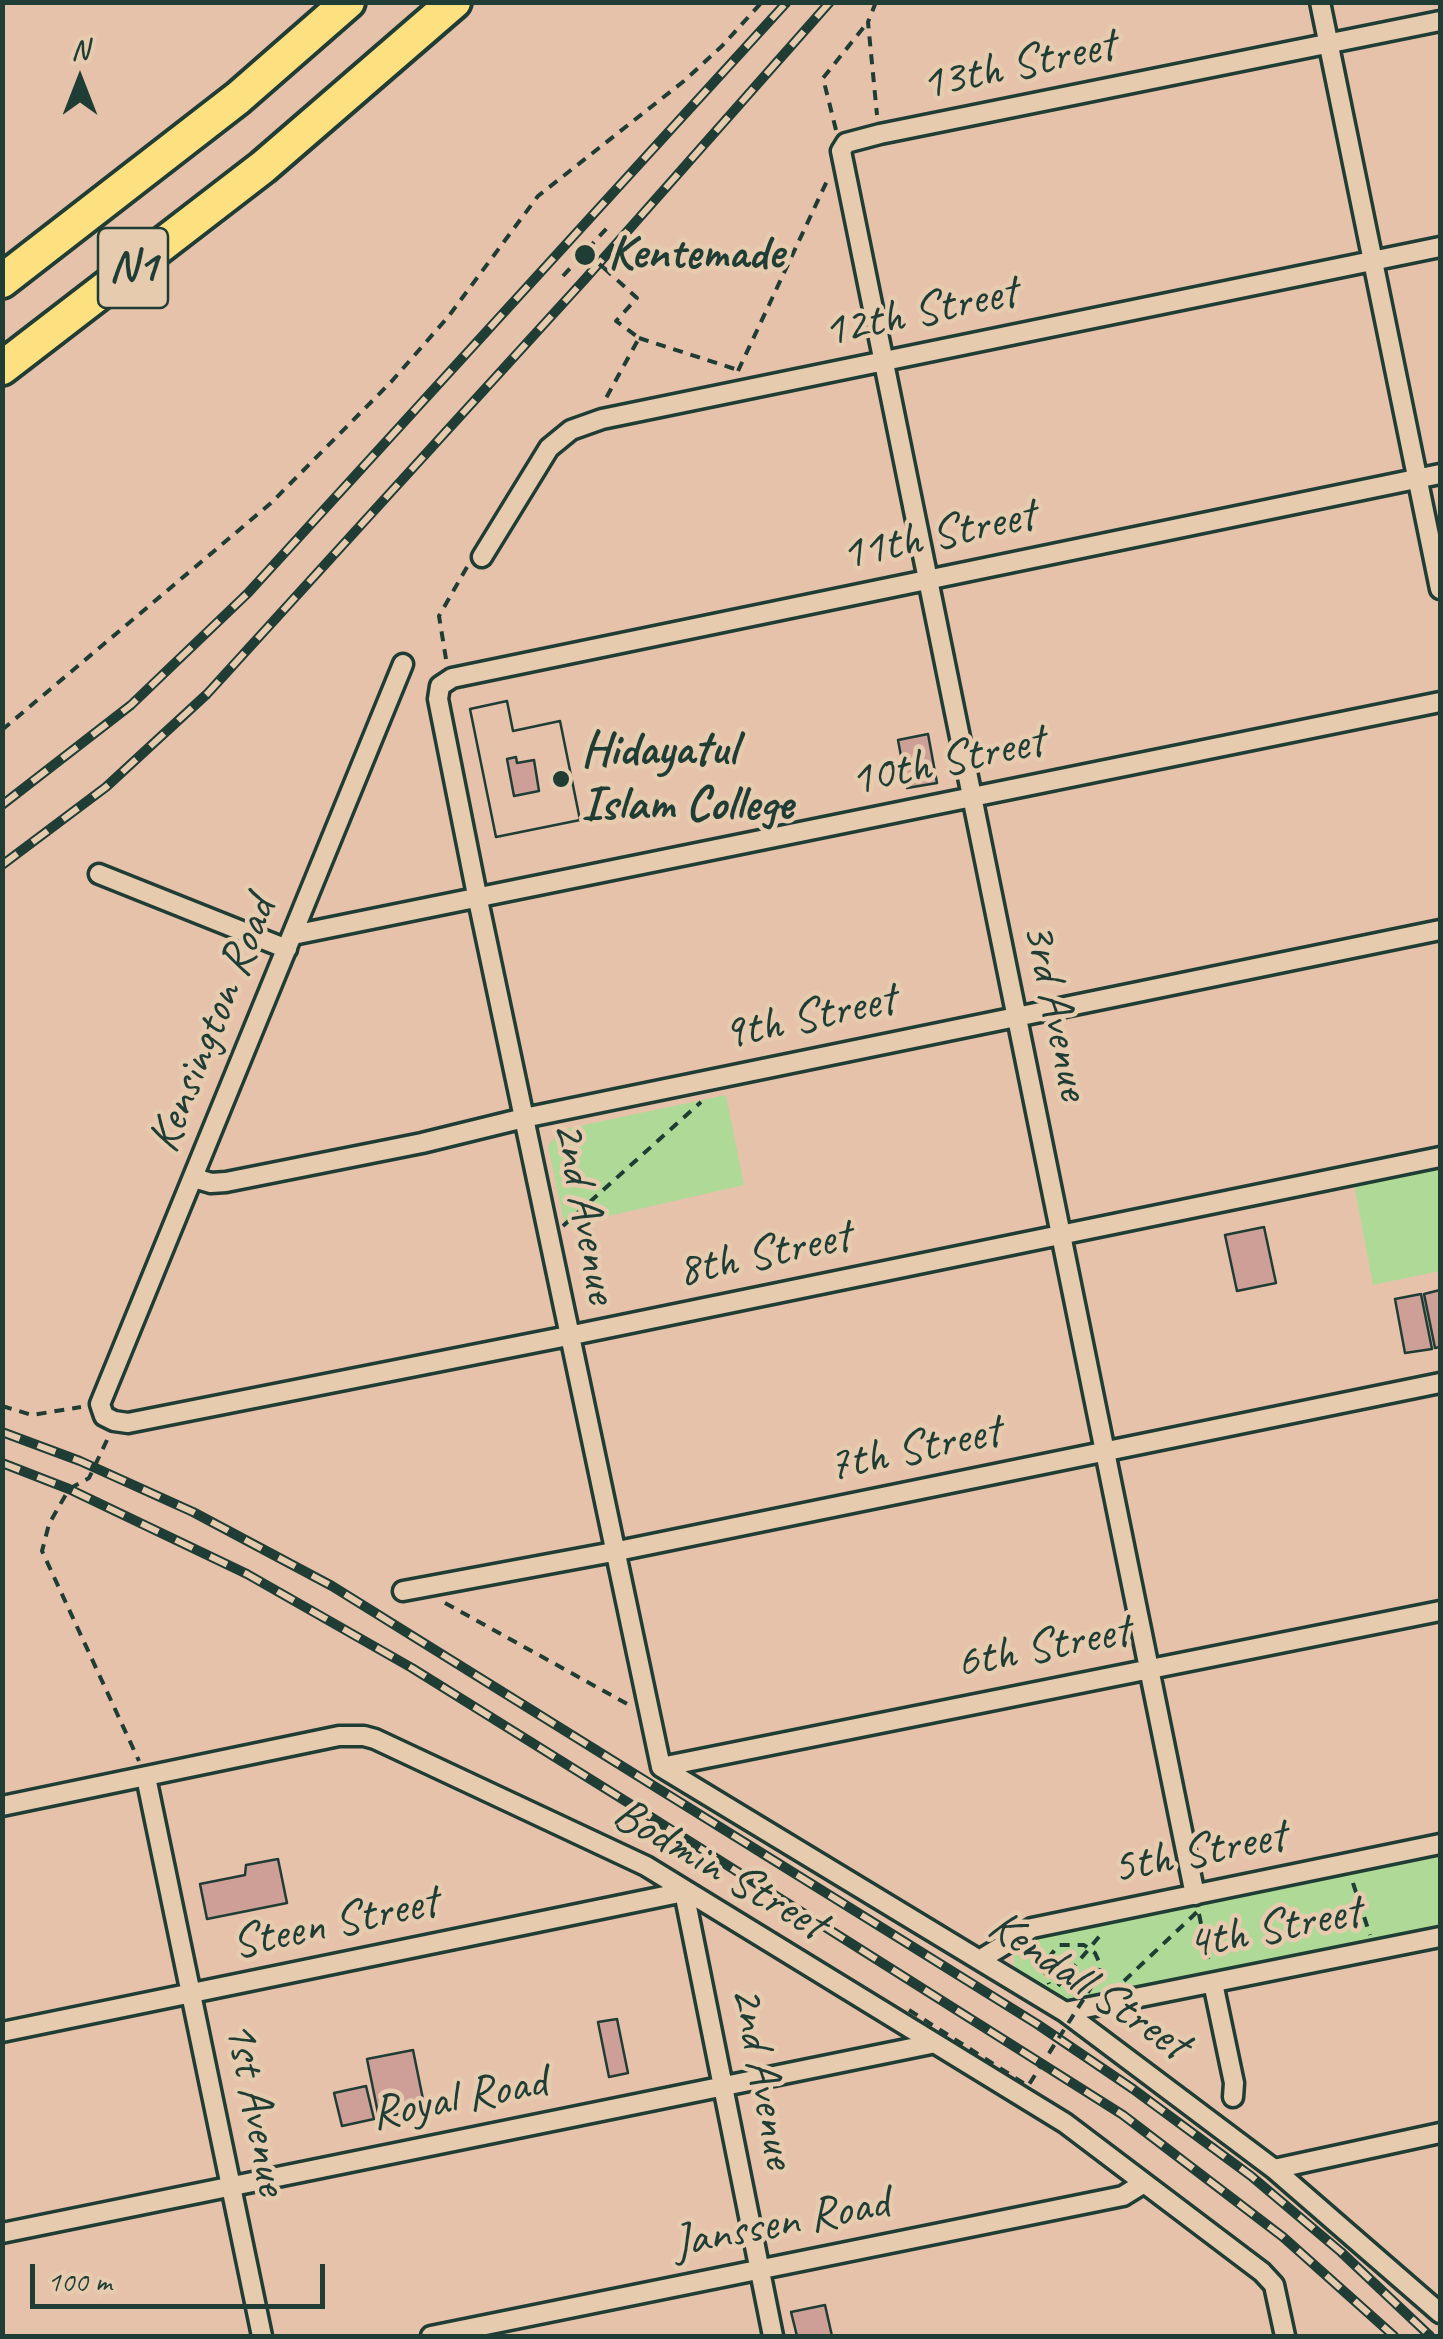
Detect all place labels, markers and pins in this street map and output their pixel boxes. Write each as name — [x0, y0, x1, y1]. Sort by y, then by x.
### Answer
place label: Kentemade — [608, 226, 783, 284]
marker: Kentemade — [572, 242, 598, 268]
place label: Hidayatul Islam College — [581, 722, 793, 835]
marker: Hidayatul Islam College — [550, 768, 572, 790]

